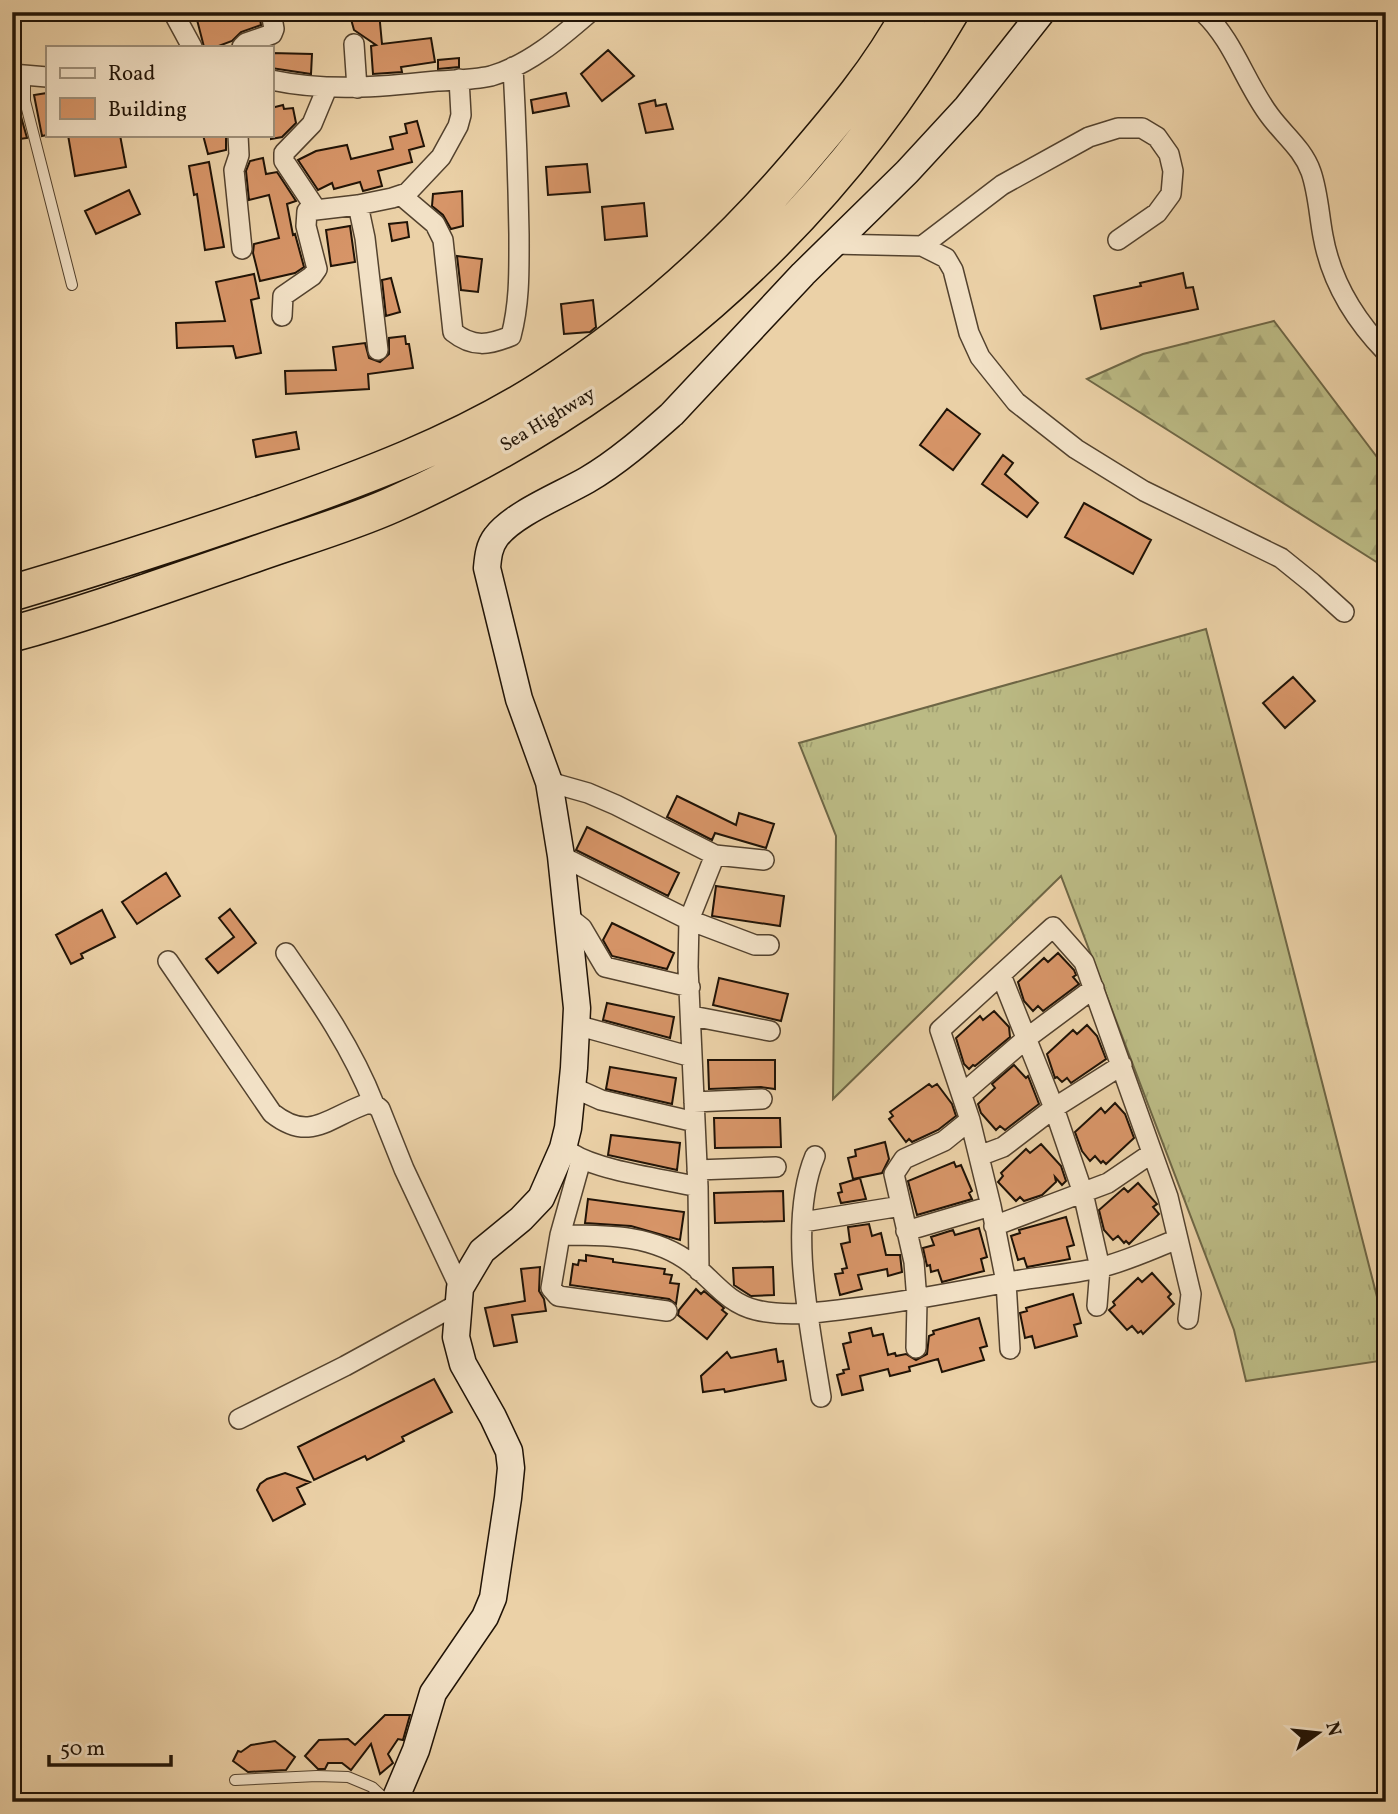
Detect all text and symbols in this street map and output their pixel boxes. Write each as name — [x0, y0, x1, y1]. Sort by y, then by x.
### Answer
legend — [46, 46, 273, 136]
text: Road — [108, 60, 155, 89]
text: Building — [108, 96, 187, 125]
street label: Sea Highway — [495, 381, 601, 459]
north arrow — [1282, 1699, 1352, 1769]
text: N — [1318, 1719, 1347, 1739]
scale bar — [49, 1723, 172, 1767]
text: 50 m — [60, 1735, 105, 1764]

